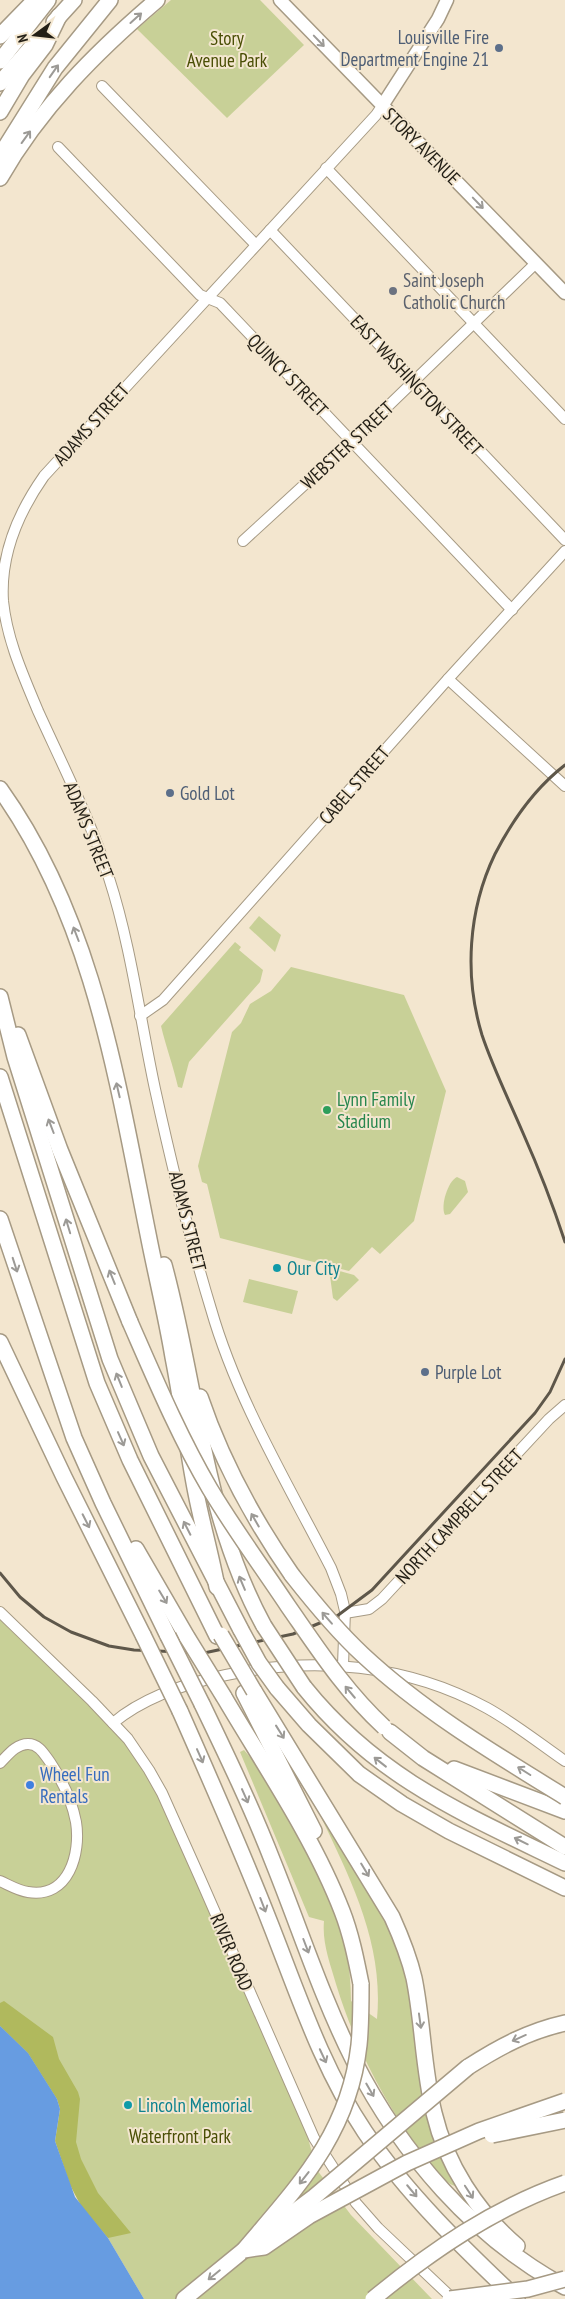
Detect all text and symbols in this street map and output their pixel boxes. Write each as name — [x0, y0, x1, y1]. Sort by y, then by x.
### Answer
north arrow — [10, 10, 60, 60]
one-way arrow — [129, 13, 142, 24]
place label: Louisville Fire Department Engine 21 — [340, 25, 489, 71]
park label: Story Avenue Park — [187, 26, 268, 72]
text: N — [13, 32, 32, 44]
one-way arrow — [313, 35, 325, 47]
marker: Louisville Fire Department Engine 21 — [493, 42, 505, 54]
one-way arrow — [49, 64, 59, 78]
street label: STORY AVENUE — [378, 102, 466, 190]
one-way arrow — [21, 130, 31, 144]
one-way arrow — [472, 196, 484, 209]
place label: Saint Joseph Catholic Church — [403, 268, 505, 314]
marker: Saint Joseph Catholic Church — [387, 285, 399, 297]
street label: EAST WASHINGTON STREET — [346, 310, 489, 461]
street label: QUINCY STREET — [243, 329, 334, 422]
street label: ADAMS STREET — [48, 378, 134, 470]
street label: WEBSTER STREET — [296, 396, 399, 494]
street label: CABEL STREET — [313, 740, 395, 829]
street label: ADAMS STREET — [59, 778, 119, 882]
place label: Gold Lot — [180, 781, 235, 805]
marker: Gold Lot — [164, 787, 176, 799]
one-way arrow — [71, 927, 80, 942]
one-way arrow — [113, 1083, 122, 1099]
place label: Lynn Family Stadium — [337, 1087, 416, 1133]
marker: Lynn Family Stadium — [321, 1104, 333, 1116]
one-way arrow — [46, 1119, 55, 1134]
street label: ADAMS STREET — [164, 1168, 212, 1274]
one-way arrow — [62, 1218, 72, 1234]
place label: Our City — [287, 1256, 341, 1280]
one-way arrow — [11, 1257, 20, 1273]
marker: Our City — [271, 1262, 283, 1274]
one-way arrow — [107, 1270, 116, 1285]
place label: Purple Lot — [435, 1360, 502, 1384]
marker: Purple Lot — [419, 1366, 431, 1378]
one-way arrow — [114, 1373, 123, 1388]
one-way arrow — [116, 1431, 126, 1446]
street label: NORTH CAMPBELL STREET — [390, 1443, 528, 1589]
one-way arrow — [82, 1513, 91, 1528]
one-way arrow — [250, 1513, 260, 1527]
one-way arrow — [182, 1520, 192, 1535]
one-way arrow — [237, 1576, 247, 1591]
one-way arrow — [158, 1589, 168, 1604]
one-way arrow — [322, 1612, 333, 1625]
one-way arrow — [344, 1686, 355, 1699]
one-way arrow — [274, 1725, 285, 1739]
one-way arrow — [196, 1748, 206, 1763]
one-way arrow — [374, 1756, 387, 1767]
place label: Wheel Fun Rentals — [40, 1762, 110, 1808]
one-way arrow — [517, 1766, 531, 1776]
marker: Wheel Fun Rentals — [24, 1779, 36, 1791]
one-way arrow — [241, 1788, 250, 1803]
one-way arrow — [514, 1836, 529, 1846]
one-way arrow — [360, 1863, 370, 1877]
one-way arrow — [259, 1897, 269, 1912]
street label: RIVER ROAD — [205, 1910, 259, 1994]
one-way arrow — [302, 1938, 311, 1953]
one-way arrow — [415, 2013, 425, 2029]
one-way arrow — [512, 2034, 527, 2044]
one-way arrow — [319, 2048, 329, 2063]
one-way arrow — [365, 2083, 375, 2098]
place label: Lincoln Memorial — [138, 2093, 252, 2117]
marker: Lincoln Memorial — [122, 2099, 134, 2111]
park label: Waterfront Park — [129, 2124, 232, 2148]
one-way arrow — [299, 2171, 310, 2184]
one-way arrow — [407, 2185, 418, 2198]
one-way arrow — [465, 2185, 475, 2199]
one-way arrow — [208, 2269, 221, 2280]

